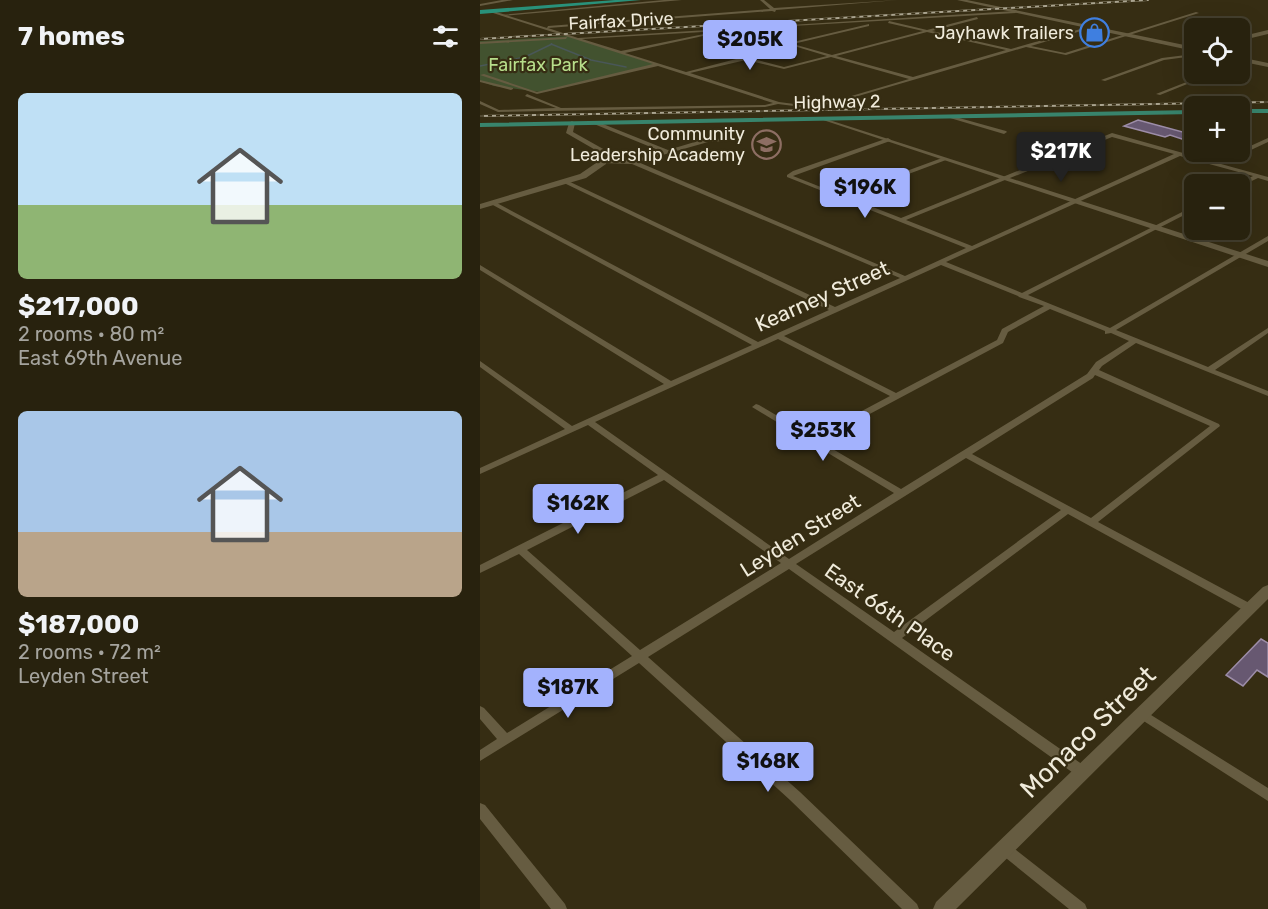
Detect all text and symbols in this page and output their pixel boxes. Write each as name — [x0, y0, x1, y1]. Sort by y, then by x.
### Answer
street label: Fairfax Drive — [568, 7, 674, 35]
shop icon: Jayhawk Trailers — [1079, 17, 1111, 49]
map controls — [1184, 18, 1250, 240]
button: locate — [1184, 18, 1250, 84]
icon: filters — [429, 20, 462, 53]
pin: $205K — [708, 20, 792, 71]
text: 7 homes — [18, 21, 125, 52]
place label: Jayhawk Trailers — [934, 22, 1074, 44]
text: $205K — [717, 27, 783, 51]
park label: Fairfax Park — [488, 54, 588, 76]
street label: Highway 2 — [793, 90, 881, 114]
button: + — [1184, 96, 1250, 162]
place label: Community Leadership Academy — [570, 123, 745, 166]
school or university icon: Community Leadership Academy — [750, 128, 782, 160]
icon: home — [186, 132, 294, 240]
pin: $217K — [1019, 132, 1103, 183]
text: $217K — [1030, 139, 1092, 163]
pin: $196K — [823, 168, 907, 219]
button: − — [1184, 174, 1250, 240]
text: $196K — [834, 175, 896, 199]
street label: Kearney Street — [751, 255, 893, 337]
text: $217,000 — [18, 291, 139, 322]
text: 2 rooms · 80 m² — [18, 322, 164, 346]
text: East 69th Avenue — [18, 346, 182, 370]
pin: $253K — [781, 411, 865, 462]
text: $253K — [790, 418, 856, 442]
icon: home — [186, 450, 294, 558]
pin: $162K — [536, 484, 620, 535]
street label: Leyden Street — [735, 488, 865, 582]
text: $162K — [547, 491, 609, 515]
street label: East 66th Place — [820, 558, 960, 666]
text: $187,000 — [18, 609, 139, 640]
text: 2 rooms · 72 m² — [18, 640, 161, 664]
street label: Monaco Street — [1014, 660, 1162, 804]
text: Leyden Street — [18, 664, 149, 688]
pin: $187K — [526, 668, 610, 719]
text: $187K — [537, 675, 599, 699]
pin: $168K — [726, 742, 810, 793]
text: $168K — [736, 749, 800, 773]

